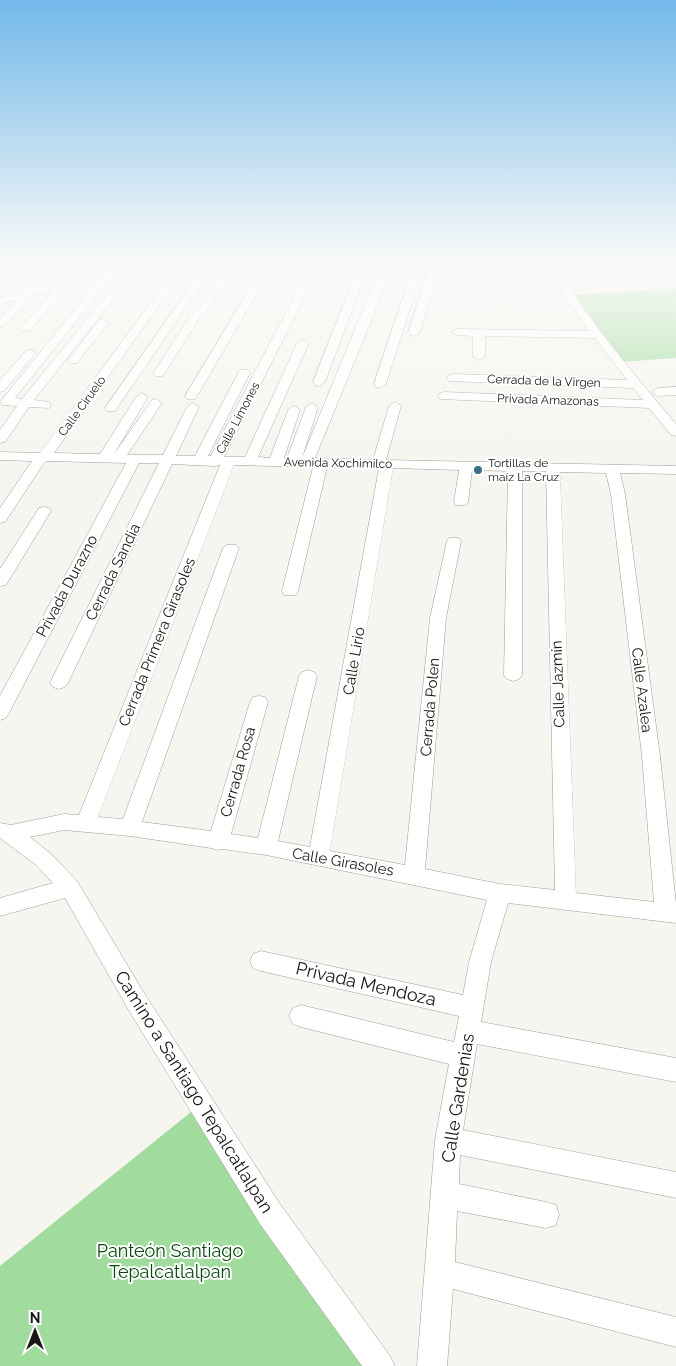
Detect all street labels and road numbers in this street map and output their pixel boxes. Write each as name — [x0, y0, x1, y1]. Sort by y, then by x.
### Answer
street label: Cerrada de la Virgen — [487, 372, 601, 390]
street label: Calle Ciruelo — [55, 373, 109, 439]
street label: Calle Limones — [213, 380, 263, 456]
street label: Privada Amazonas — [497, 391, 599, 409]
street label: Avenida Xochimilco — [284, 455, 392, 471]
street label: Cerrada Sandia — [82, 520, 144, 624]
street label: Privada Durazno — [32, 532, 102, 640]
street label: Cerrada Primera Girasoles — [115, 555, 199, 729]
street label: Calle Lirio — [339, 626, 369, 696]
street label: Calle Jazmín — [547, 640, 569, 728]
street label: Calle Azalea — [628, 646, 656, 734]
street label: Cerrada Polen — [417, 657, 443, 757]
street label: Cerrada Rosa — [217, 725, 259, 819]
street label: Calle Girasoles — [291, 844, 395, 880]
street label: Privada Mendoza — [294, 957, 438, 1010]
street label: Camino a Santiago Tepalcatlalpan — [111, 967, 278, 1217]
street label: Calle Gardenias — [437, 1032, 478, 1164]

